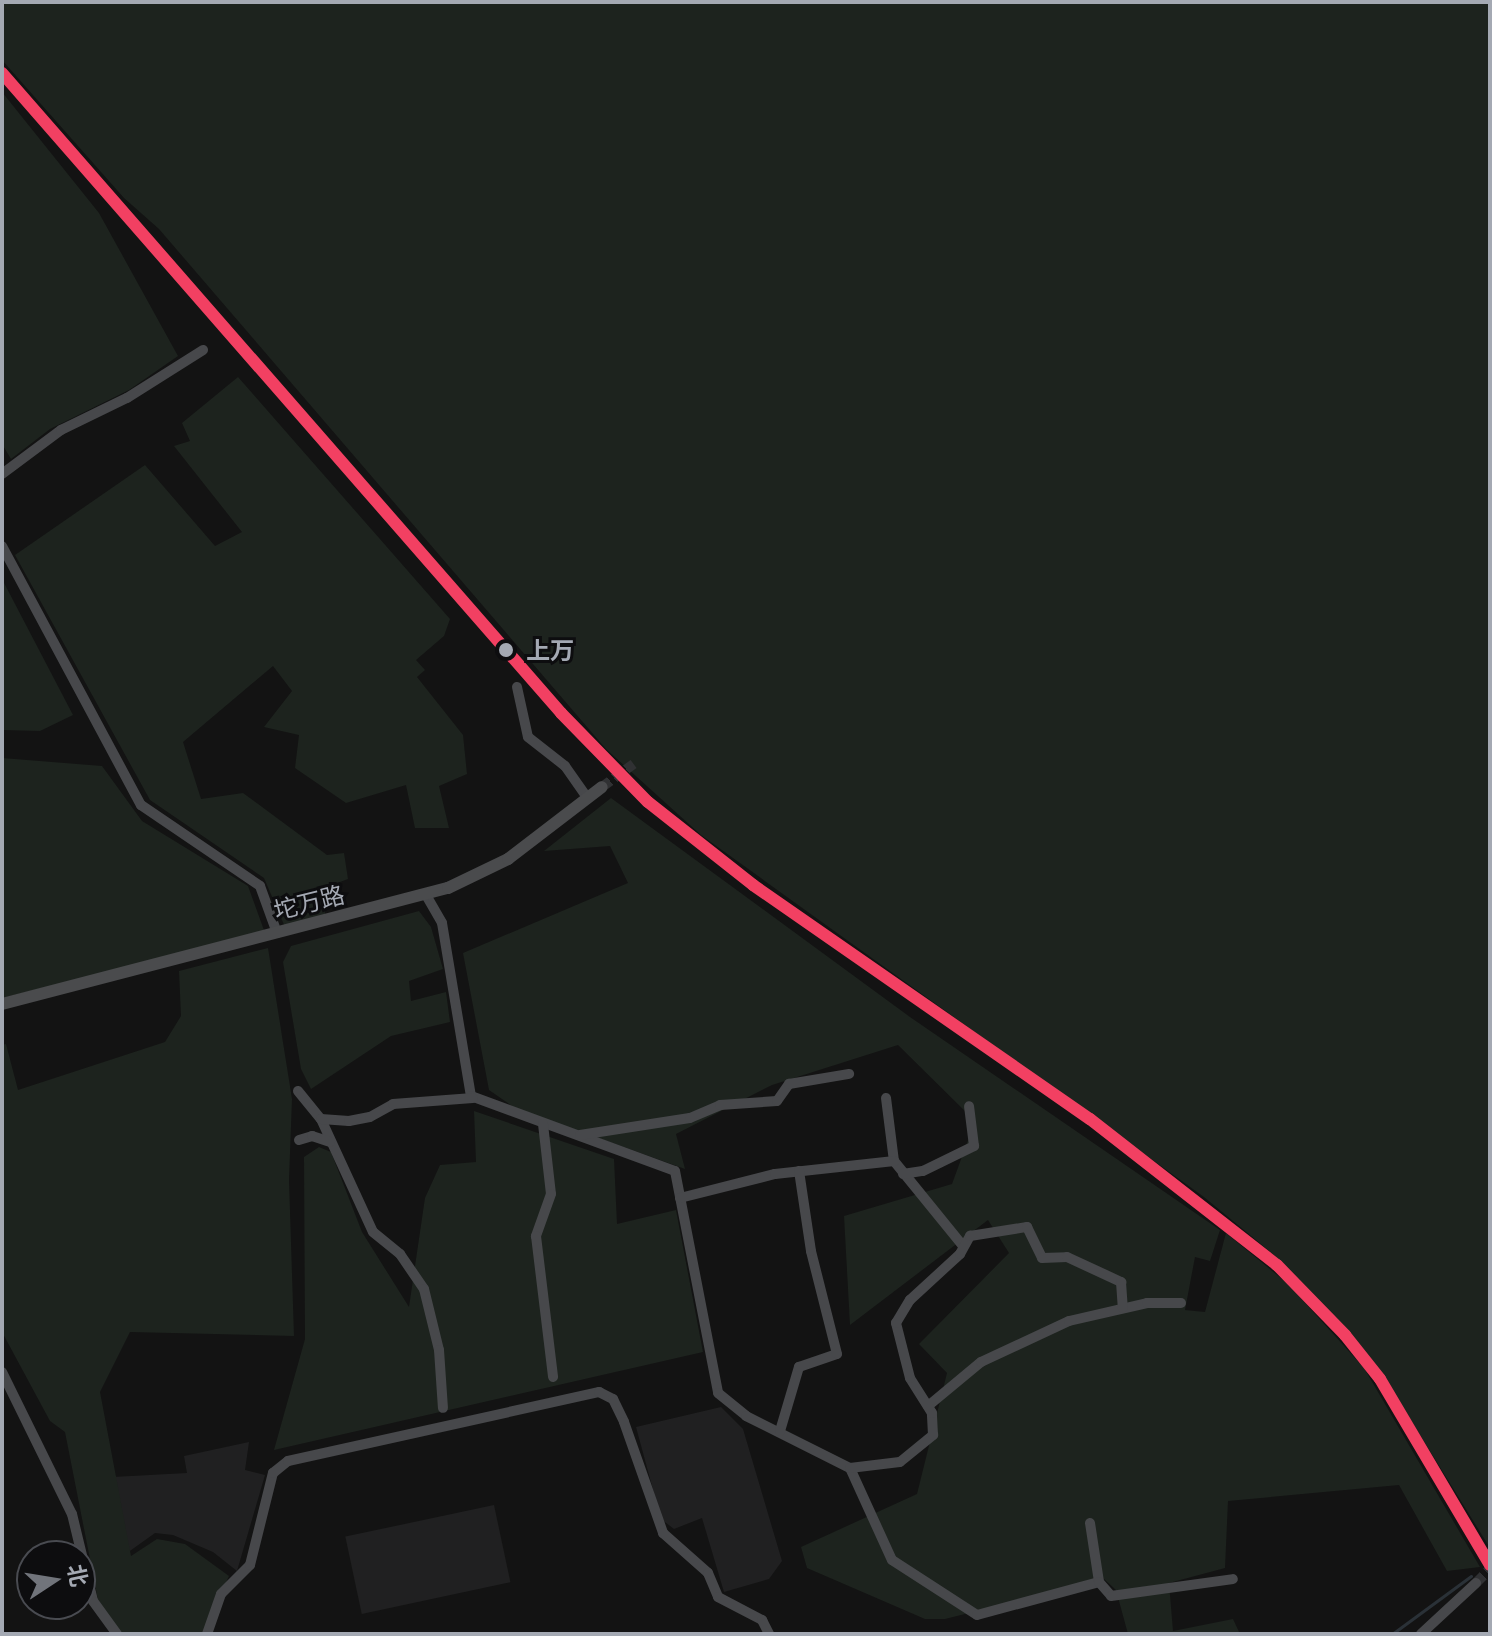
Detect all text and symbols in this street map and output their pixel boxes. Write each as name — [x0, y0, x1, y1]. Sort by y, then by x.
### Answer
place label: 上万 — [526, 636, 574, 664]
marker: 上万 — [493, 637, 519, 663]
street label: 坨万路 — [271, 879, 347, 925]
north arrow — [16, 1540, 96, 1620]
text: 北 — [63, 1562, 94, 1589]

